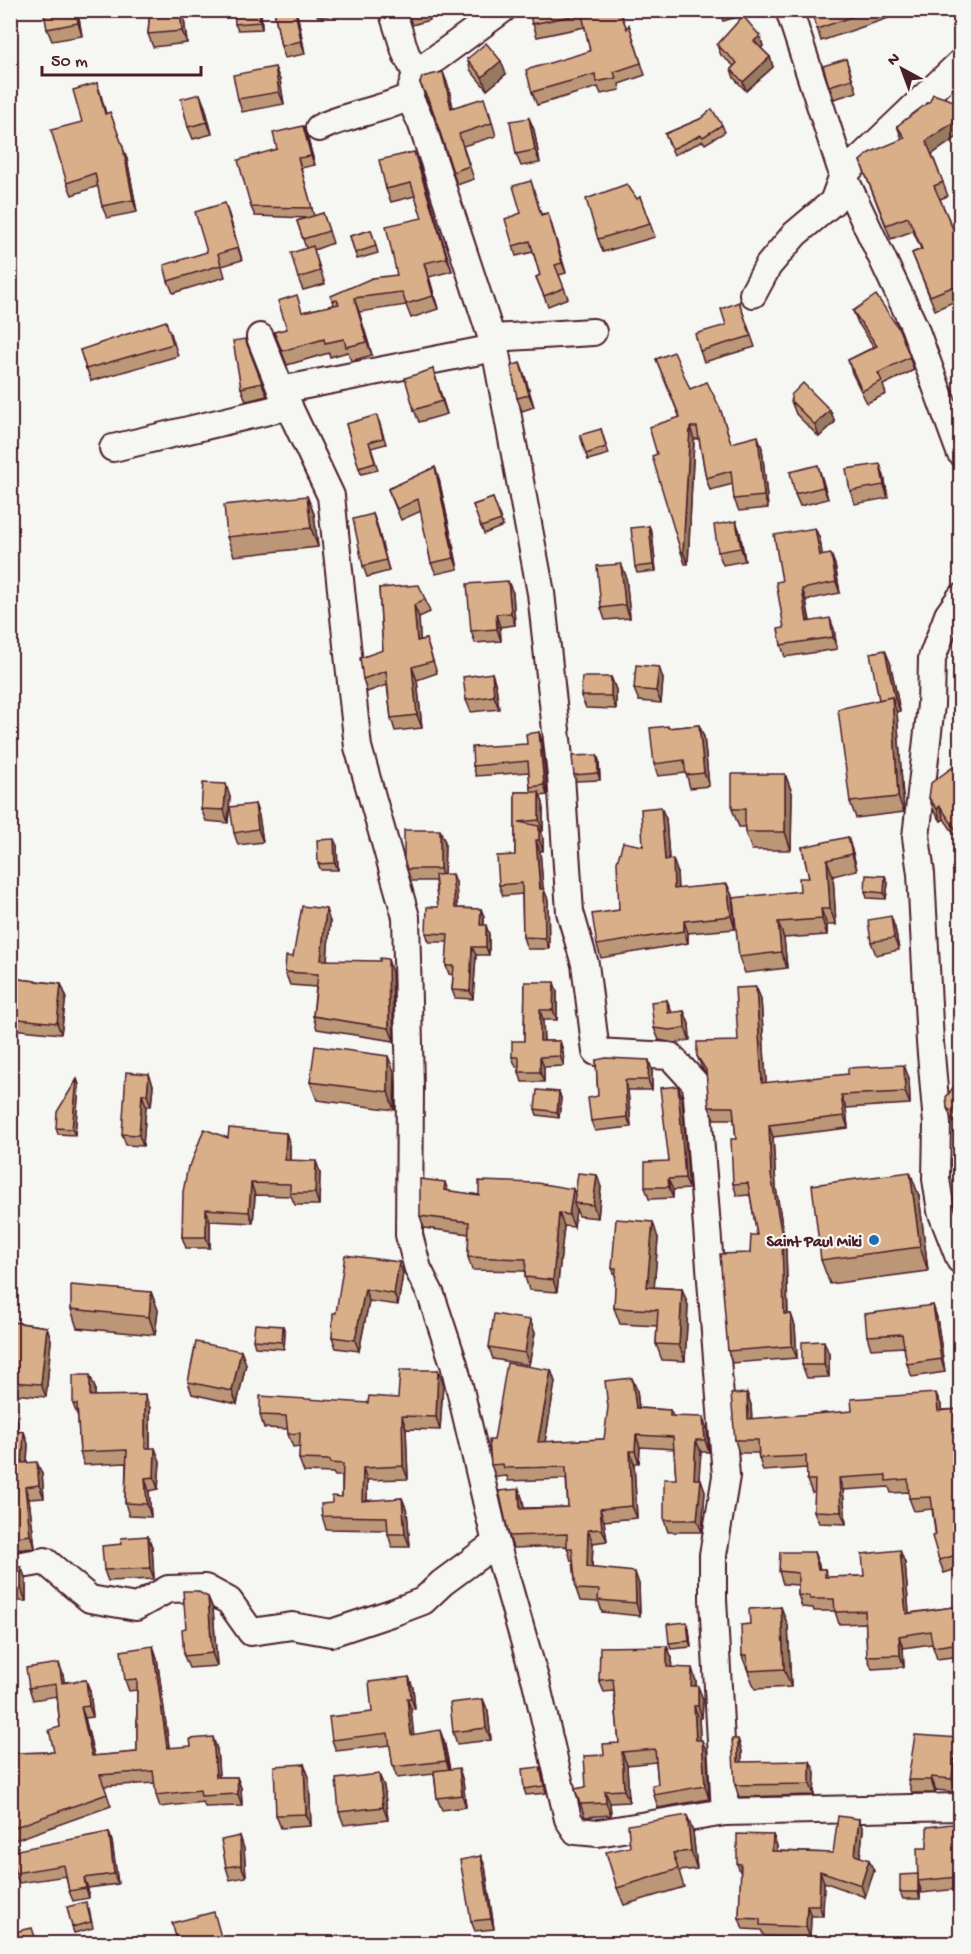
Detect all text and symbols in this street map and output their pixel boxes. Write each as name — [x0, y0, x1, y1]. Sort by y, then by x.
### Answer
scale bar — [42, 39, 201, 77]
north arrow — [872, 39, 932, 99]
text: N — [884, 49, 905, 71]
text: 50 m — [51, 52, 88, 73]
marker: Saint Paul Miki — [867, 1233, 881, 1247]
place label: Saint Paul Miki — [767, 1234, 863, 1253]

